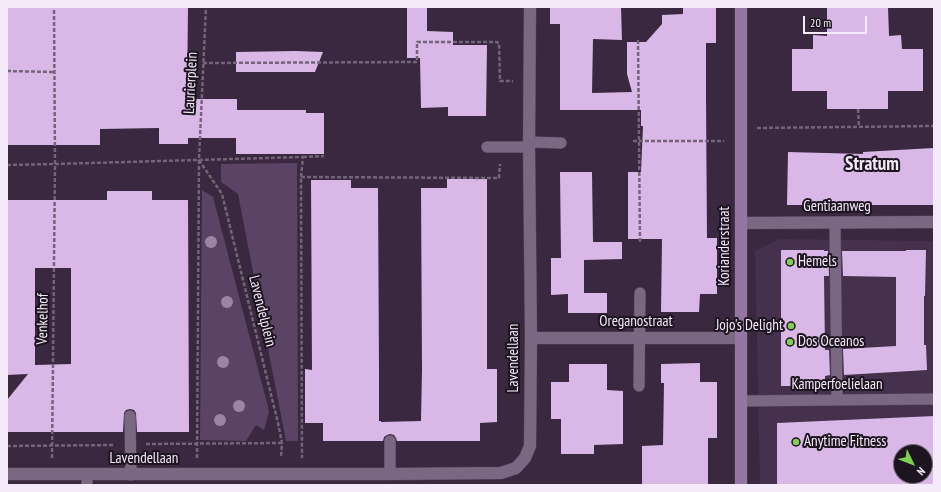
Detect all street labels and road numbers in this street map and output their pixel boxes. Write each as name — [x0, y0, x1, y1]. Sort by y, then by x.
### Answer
street label: Laurierplein — [180, 51, 202, 115]
street label: Gentiaanweg — [803, 198, 871, 216]
street label: Korianderstraat — [716, 206, 734, 286]
street label: Lavendelplein — [244, 273, 280, 349]
street label: Venkelhof — [34, 293, 52, 345]
street label: Oreganostraat — [599, 313, 673, 331]
street label: Lavendellaan — [505, 324, 523, 392]
street label: Kamperfoelielaan — [791, 376, 883, 394]
street label: Lavendellaan — [110, 450, 178, 468]

